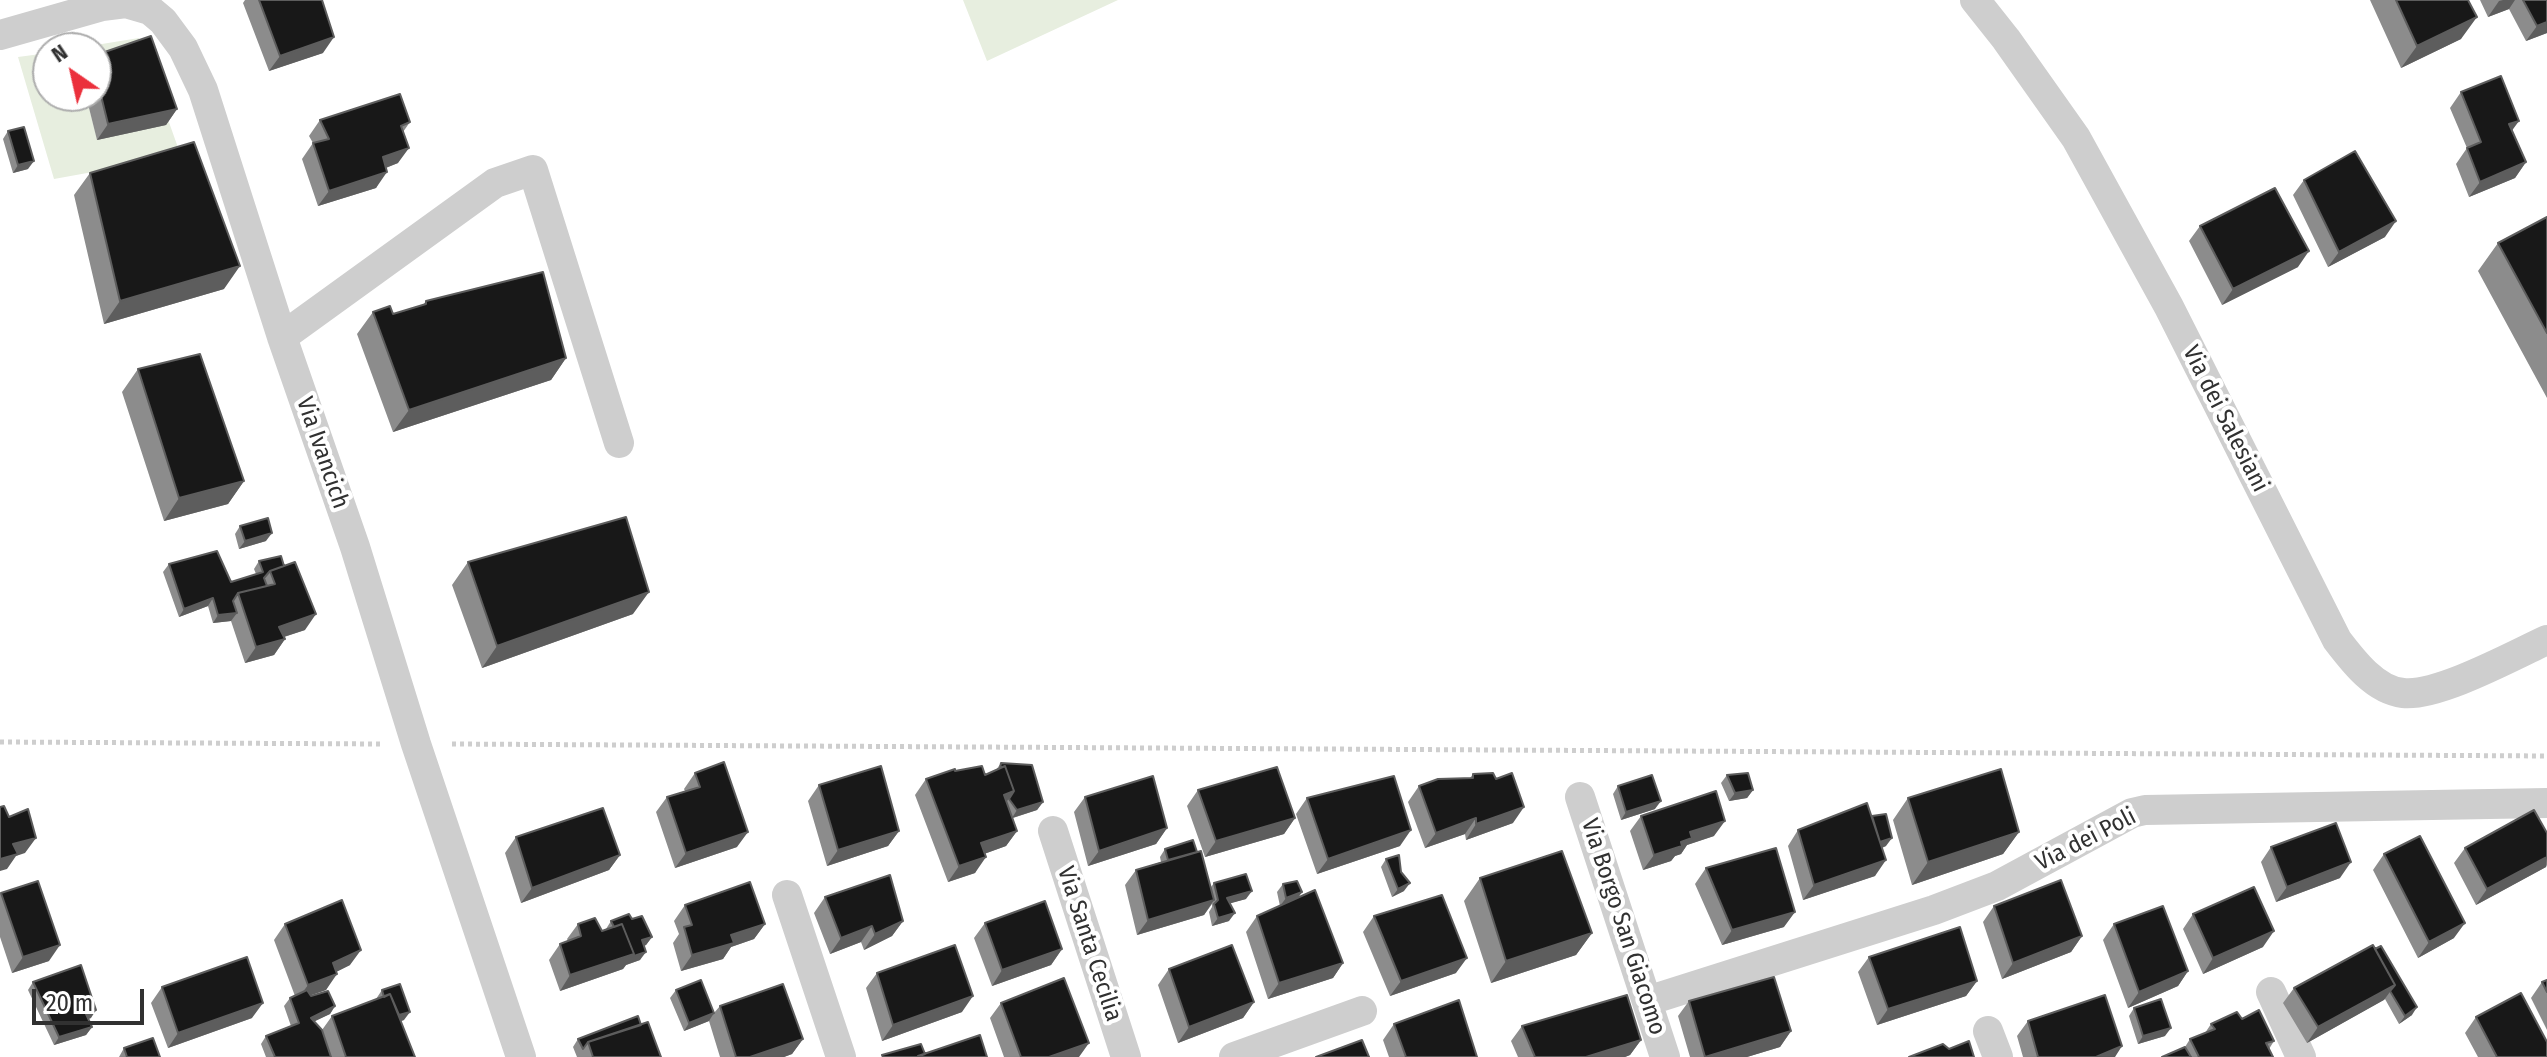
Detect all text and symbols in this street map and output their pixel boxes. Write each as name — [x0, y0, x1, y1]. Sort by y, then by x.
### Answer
north arrow — [32, 32, 112, 112]
text: N — [46, 38, 72, 68]
street label: Via dei Salesiani — [2176, 341, 2274, 497]
street label: Via Ivancich — [290, 393, 354, 513]
street label: Via dei Poli — [2031, 802, 2141, 878]
street label: Via Borgo San Giacomo — [1574, 815, 1672, 1039]
street label: Via Santa Cecilia — [1050, 863, 1128, 1025]
scale bar — [36, 973, 148, 1023]
text: 20 m — [46, 989, 93, 1017]

